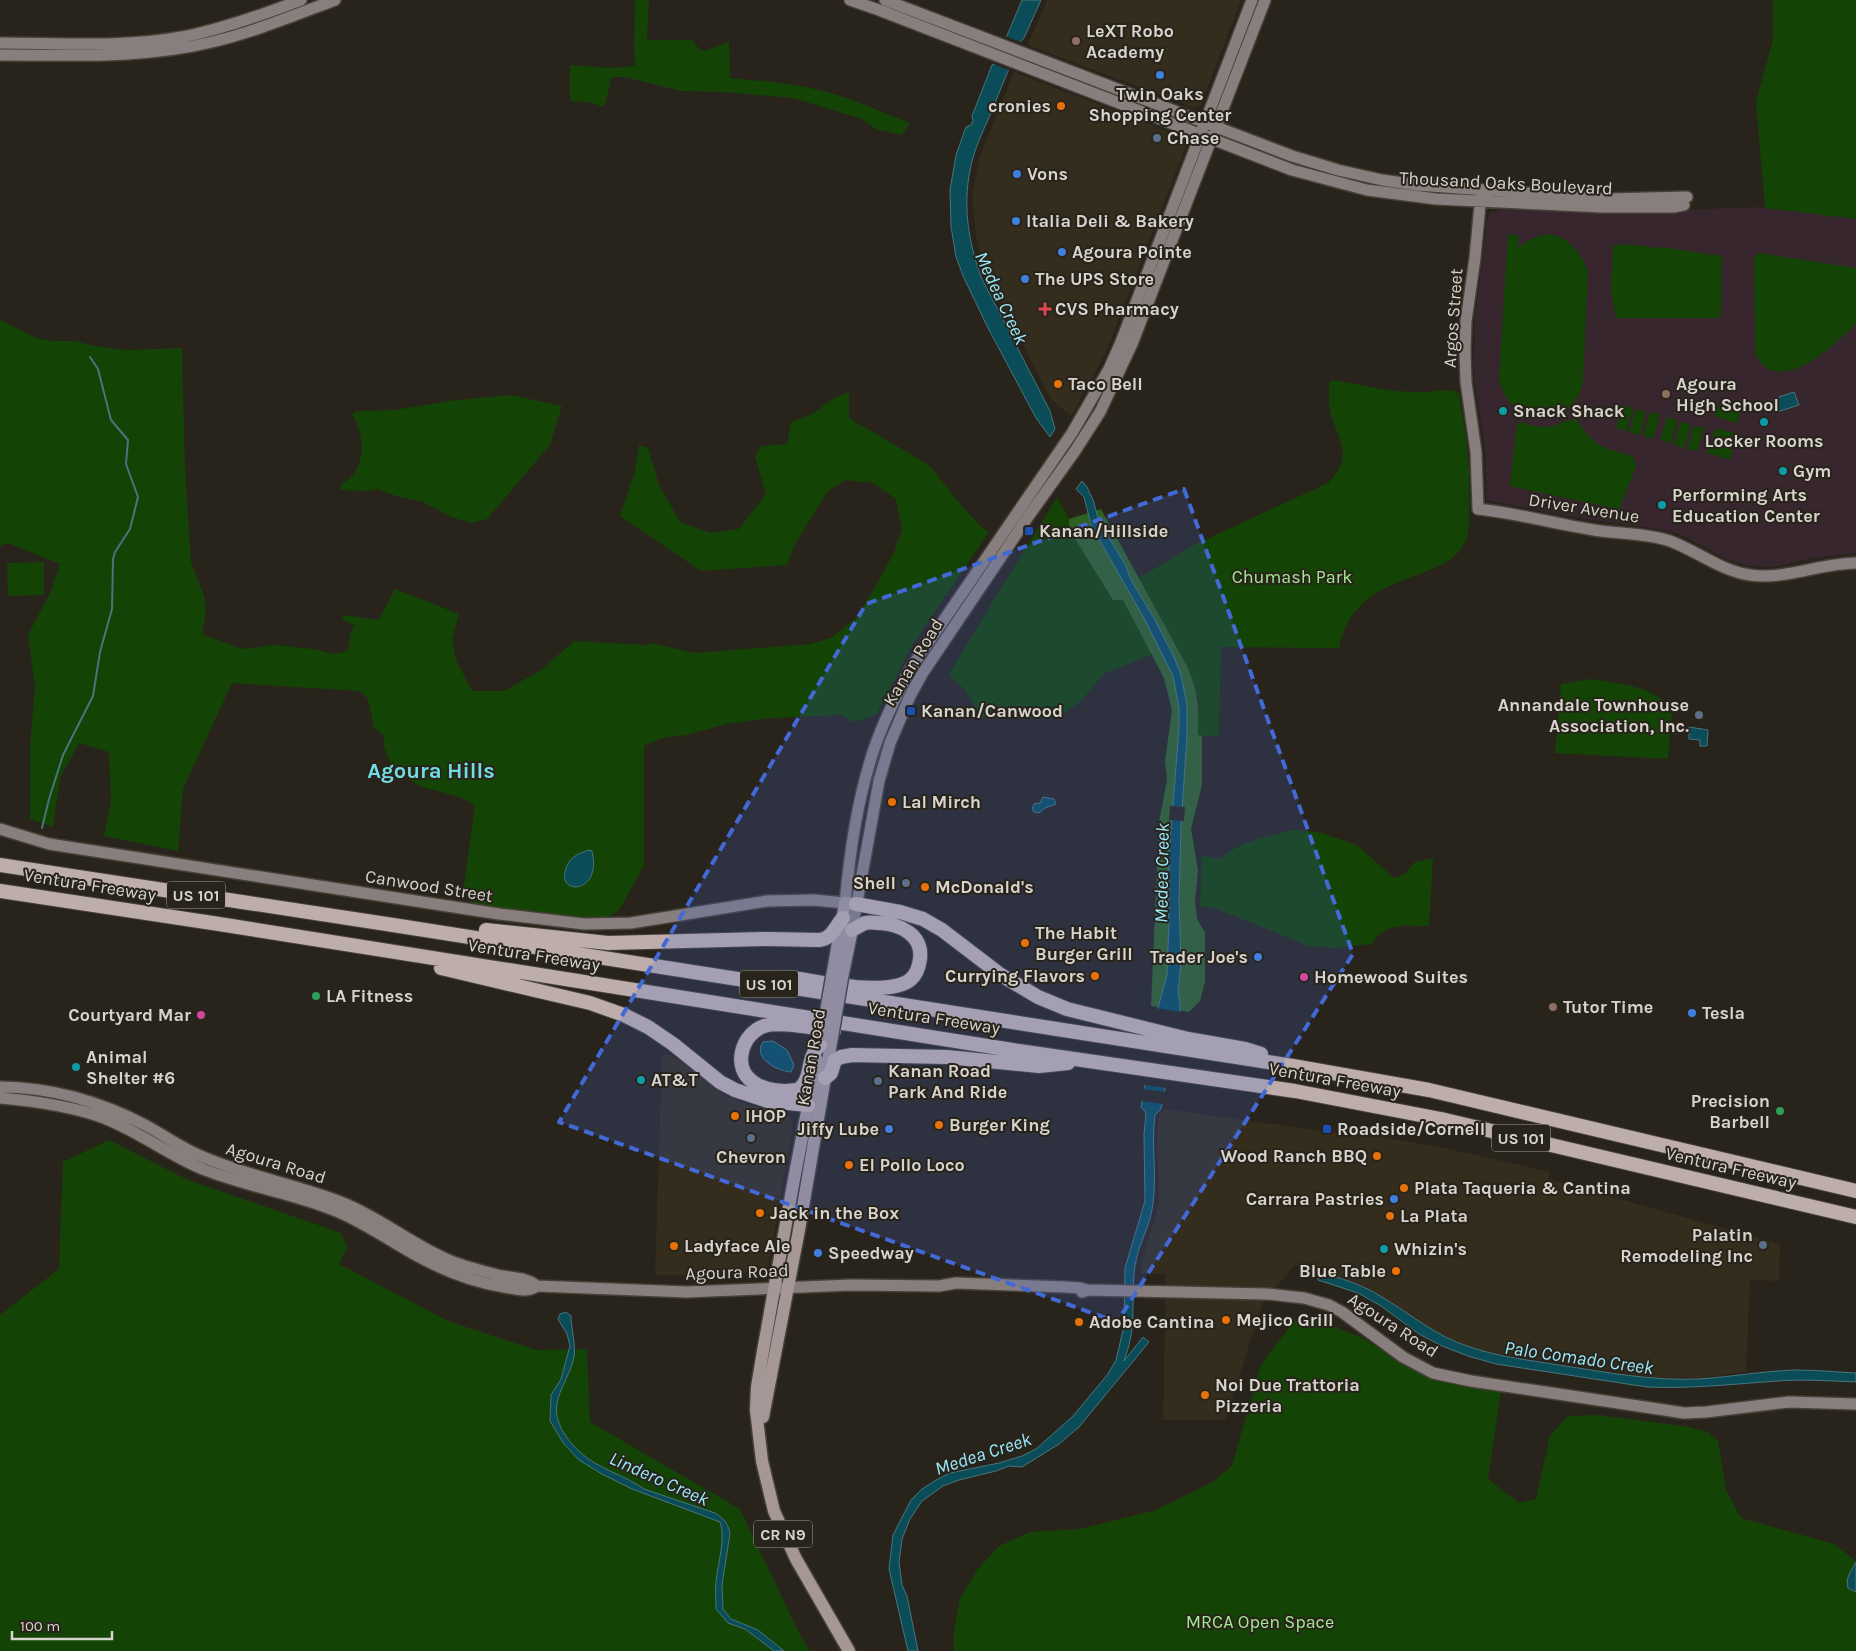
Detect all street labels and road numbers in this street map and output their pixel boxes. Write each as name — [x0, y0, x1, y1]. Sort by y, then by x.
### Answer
street label: Thousand Oaks Boulevard — [1399, 166, 1613, 200]
street label: Argos Street — [1439, 267, 1467, 368]
street label: Driver Avenue — [1527, 488, 1641, 528]
street label: Kanan Road — [878, 614, 948, 710]
street label: Ventura Freeway — [22, 864, 158, 906]
street label: Canwood Street — [364, 865, 495, 907]
road number: US 101 — [167, 882, 225, 908]
street label: Ventura Freeway — [466, 934, 602, 976]
road number: US 101 — [740, 971, 798, 998]
street label: Ventura Freeway — [866, 997, 1002, 1039]
street label: Kanan Road — [792, 1007, 830, 1107]
street label: Ventura Freeway — [1267, 1058, 1403, 1103]
road number: US 101 — [1492, 1124, 1550, 1152]
street label: Agoura Road — [223, 1137, 329, 1189]
street label: Ventura Freeway — [1663, 1142, 1799, 1194]
street label: Agoura Road — [685, 1259, 789, 1285]
street label: Agoura Road — [1344, 1288, 1442, 1362]
road number: CR N9 — [754, 1520, 812, 1548]

